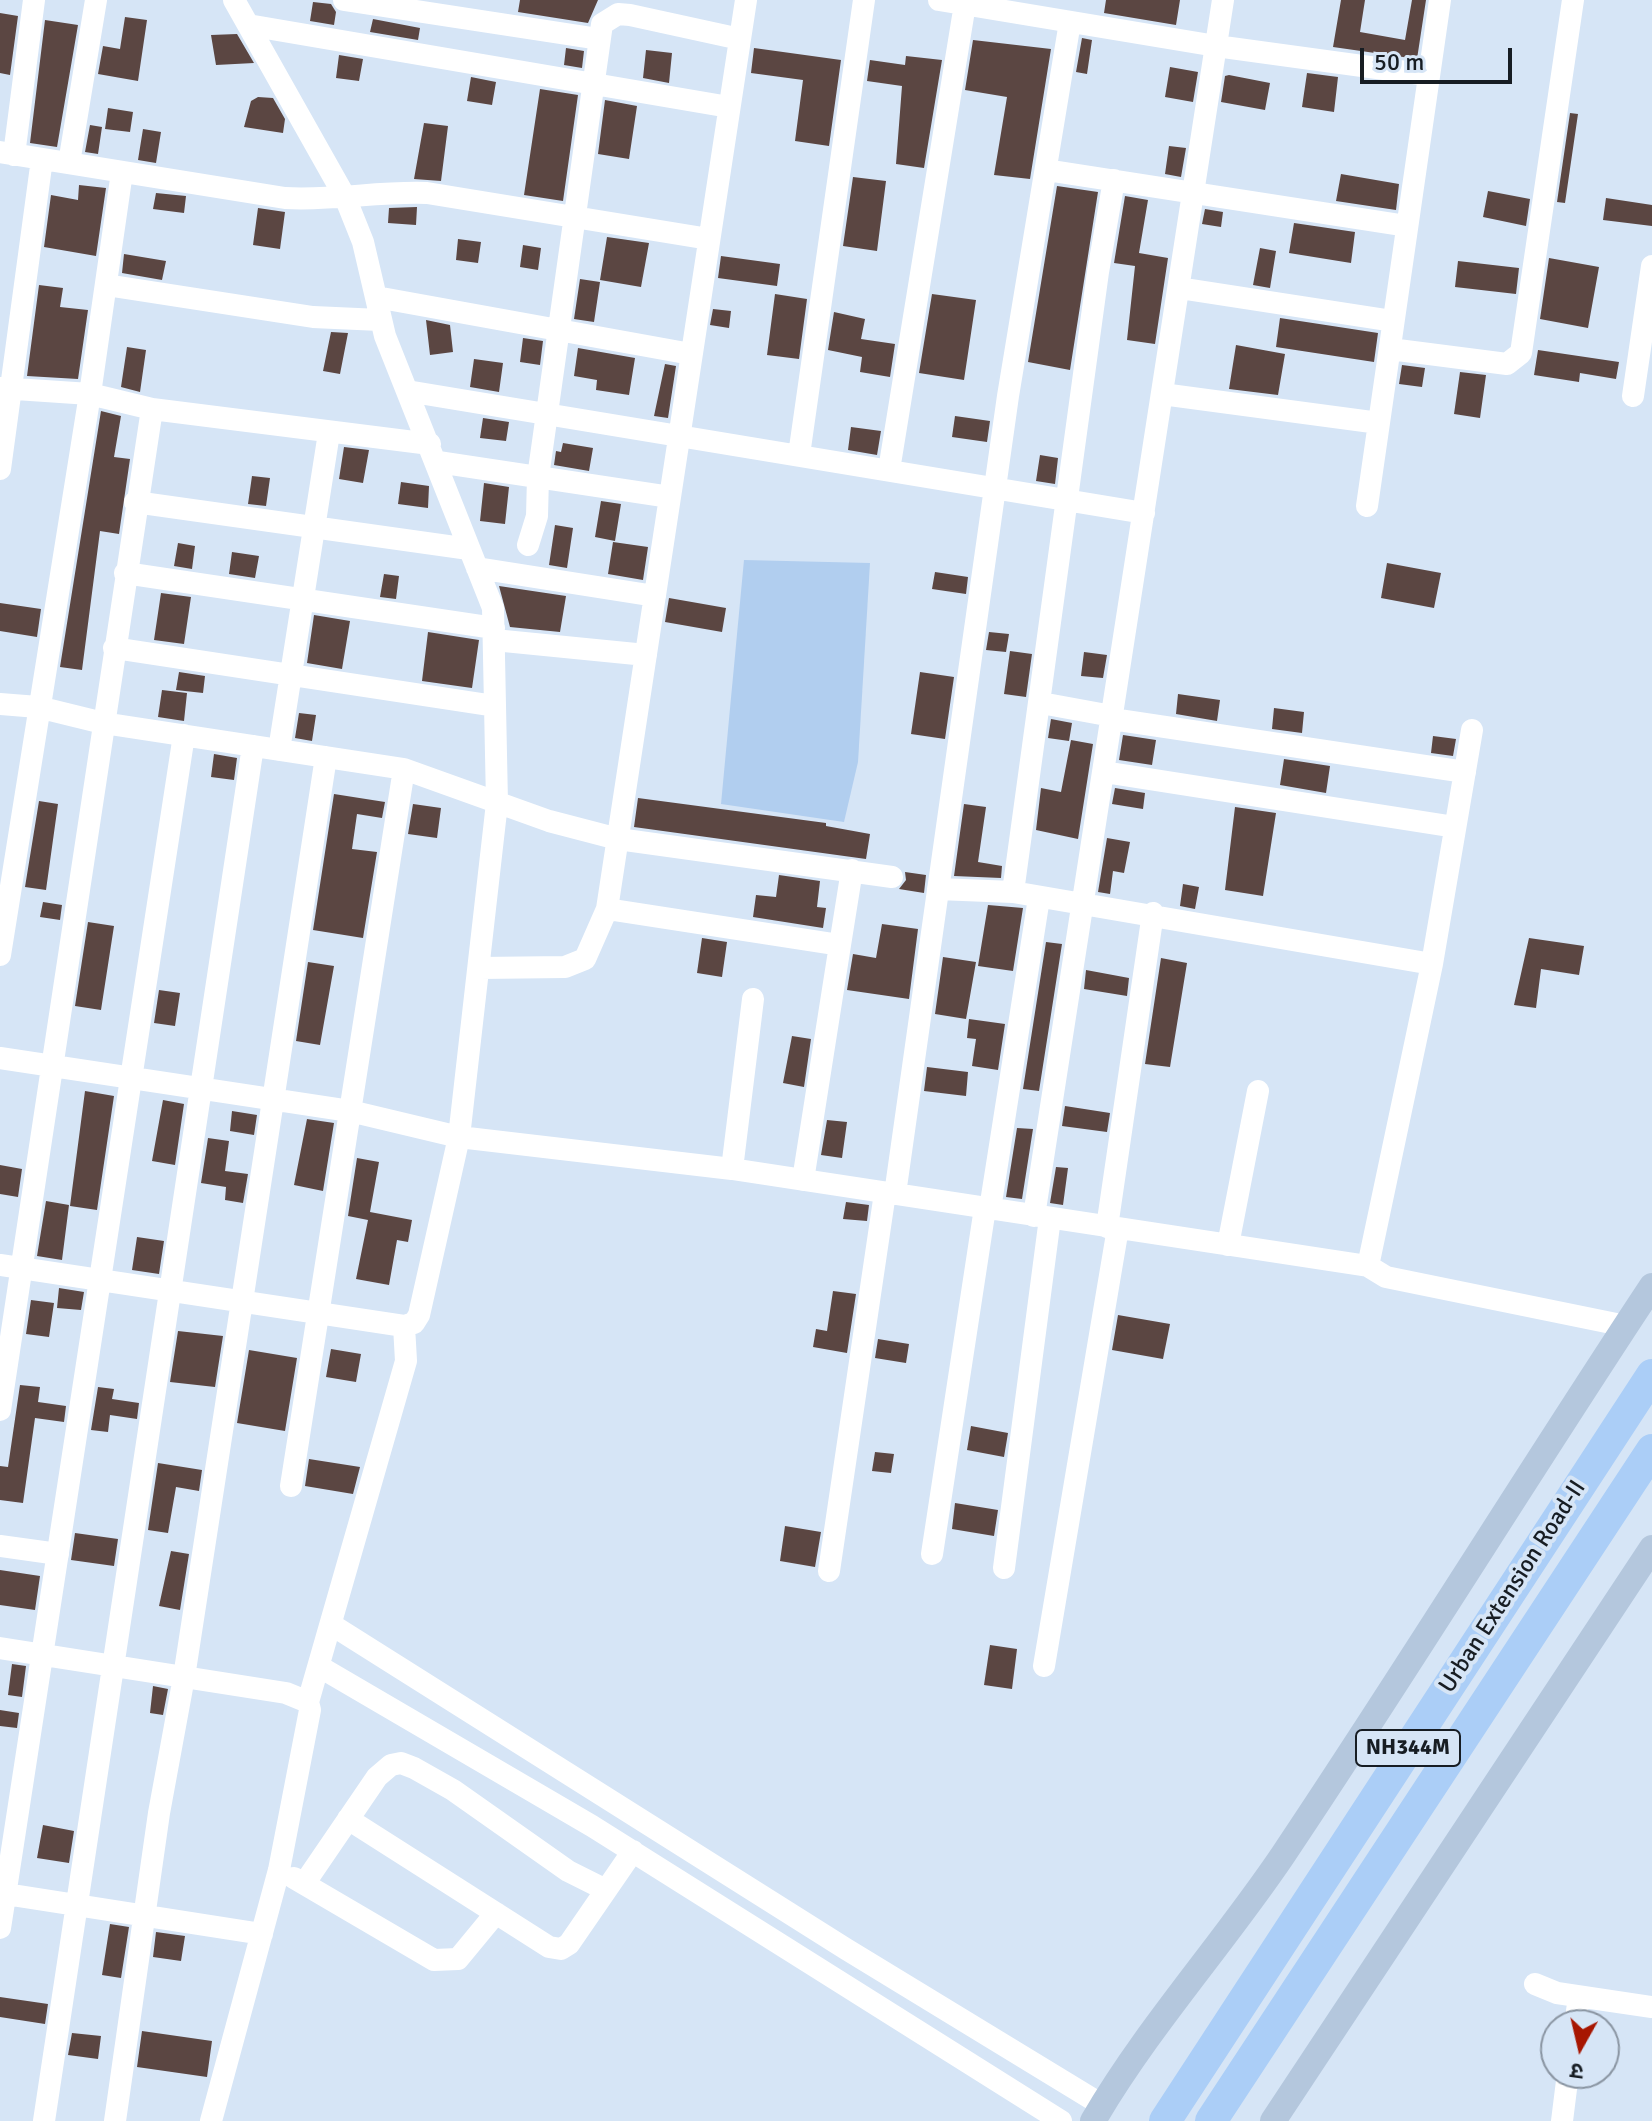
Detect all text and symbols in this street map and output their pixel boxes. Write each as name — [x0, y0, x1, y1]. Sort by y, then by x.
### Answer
scale bar — [1364, 32, 1516, 82]
text: 50 m — [1374, 47, 1424, 77]
street label: Urban Extension Road-II — [1433, 1475, 1593, 1699]
road number: NH344M — [1356, 1730, 1460, 1766]
north arrow — [1540, 2009, 1620, 2089]
text: उ — [1569, 2057, 1585, 2086]

